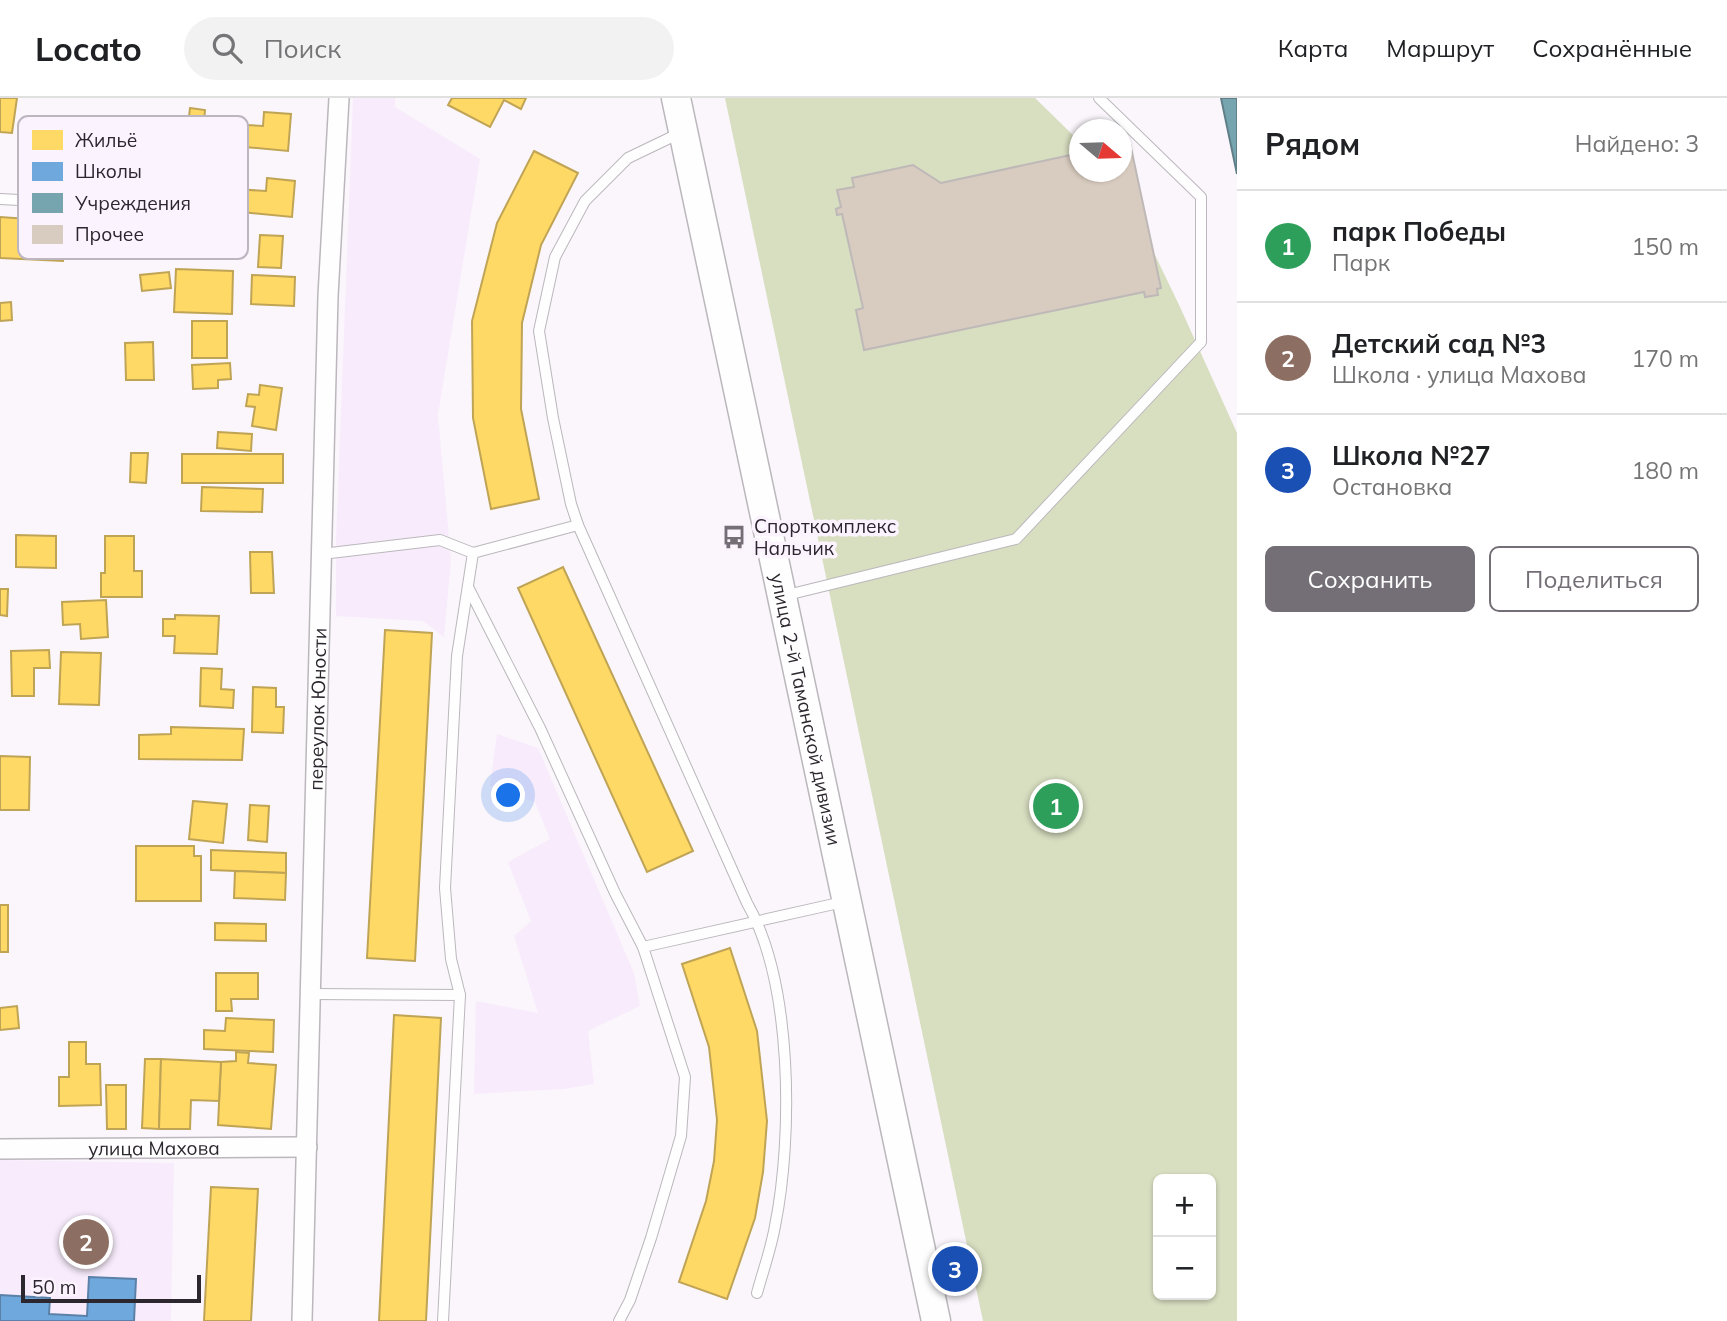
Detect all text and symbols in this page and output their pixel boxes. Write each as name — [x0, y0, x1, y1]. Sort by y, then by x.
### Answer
search box — [184, 17, 674, 80]
text: Locato — [35, 28, 142, 69]
icon: search — [208, 29, 246, 67]
text: Поиск — [264, 32, 341, 65]
text: Карта — [1278, 33, 1348, 63]
text: Маршрут — [1386, 33, 1494, 63]
text: Сохранённые — [1532, 33, 1692, 63]
legend — [18, 116, 248, 259]
north arrow — [1069, 119, 1132, 182]
text: Рядом — [1265, 125, 1360, 163]
text: Жильё — [75, 128, 137, 152]
text: Найдено: 3 — [1575, 129, 1699, 158]
text: Школы — [75, 159, 142, 183]
text: Учреждения — [74, 191, 191, 215]
text: парк Победы — [1332, 215, 1506, 248]
text: Прочее — [75, 222, 144, 246]
text: 1 — [1281, 232, 1295, 261]
text: 150 m — [1631, 232, 1699, 261]
text: Парк — [1332, 248, 1390, 277]
text: Детский сад №3 — [1332, 327, 1546, 360]
text: 2 — [1281, 344, 1295, 373]
text: 170 m — [1631, 344, 1699, 373]
text: Школа · улица Махова — [1332, 360, 1587, 389]
text: Школа №27 — [1332, 439, 1491, 472]
text: 3 — [1281, 456, 1295, 485]
text: 180 m — [1631, 456, 1699, 485]
text: Остановка — [1332, 472, 1452, 501]
place label: Спорткомплекс Нальчик — [754, 514, 896, 560]
bus stop icon: Спорткомплекс Нальчик — [720, 523, 748, 551]
button: Сохранить — [1265, 546, 1475, 612]
button: Поделиться — [1489, 546, 1699, 612]
street label: улица 2-й Таманской дивизии — [765, 571, 847, 848]
street label: переулок Юности — [303, 628, 332, 791]
your location — [491, 778, 525, 812]
pin: 1 — [1033, 780, 1079, 832]
street label: улица Махова — [88, 1136, 220, 1160]
map controls — [1153, 1174, 1216, 1300]
button: + — [1153, 1174, 1216, 1237]
pin: 2 — [63, 1216, 109, 1268]
button: − — [1153, 1237, 1216, 1300]
pin: 3 — [932, 1243, 978, 1295]
scale bar — [21, 1272, 201, 1304]
text: 50 m — [32, 1275, 76, 1299]

